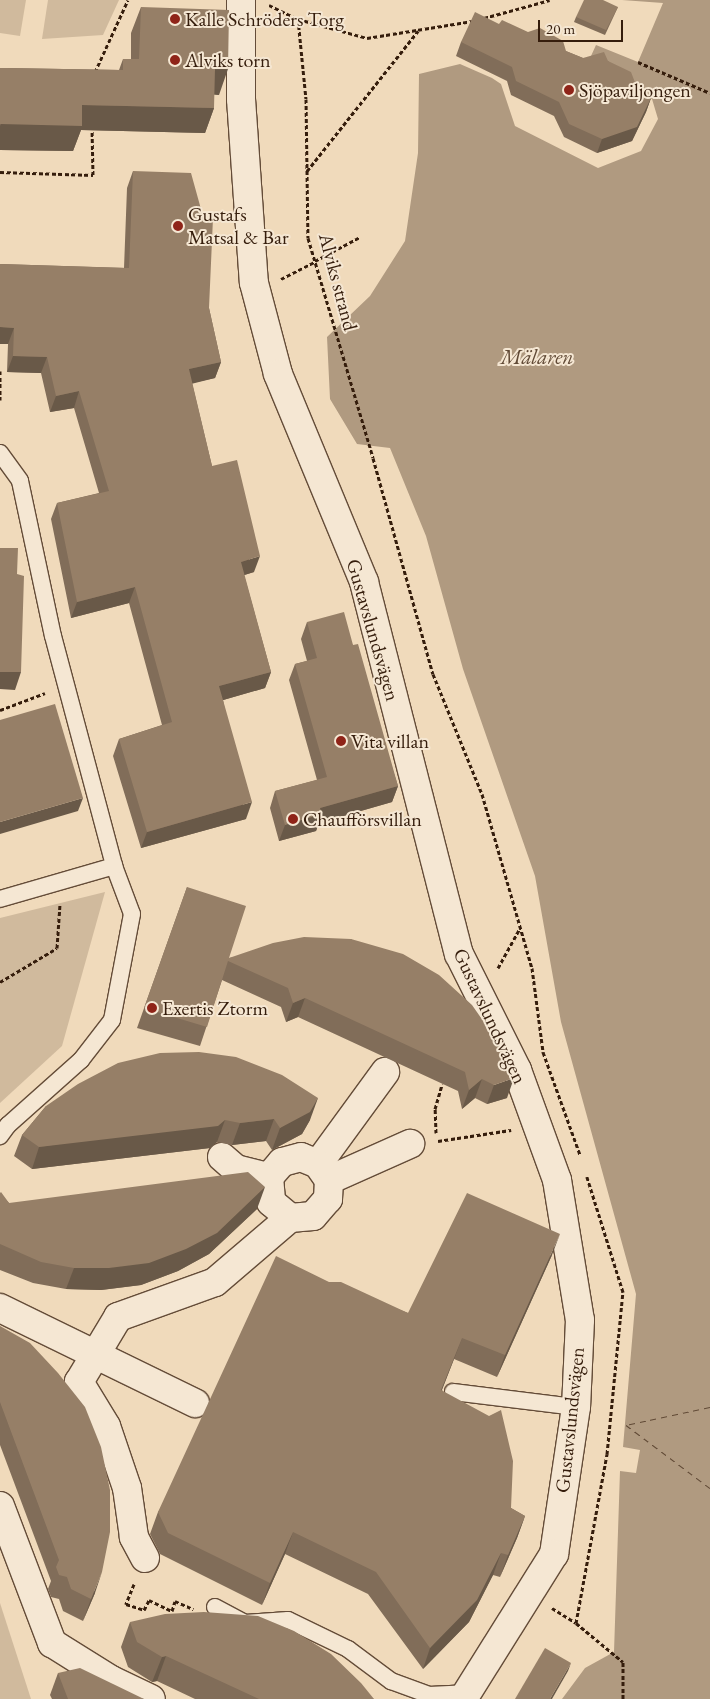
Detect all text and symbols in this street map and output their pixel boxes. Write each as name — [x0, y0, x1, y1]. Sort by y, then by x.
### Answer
place label: Kalle Schröders Torg — [185, 7, 344, 31]
scale bar — [540, 10, 625, 42]
marker: Kalle Schröders Torg — [169, 13, 181, 25]
text: 20 m — [546, 19, 575, 38]
place label: Alviks torn — [185, 48, 271, 72]
marker: Alviks torn — [169, 54, 181, 66]
place label: Sjöpaviljongen — [579, 78, 691, 102]
marker: Sjöpaviljongen — [563, 84, 575, 96]
place label: Gustafs Matsal & Bar — [188, 203, 289, 250]
marker: Gustafs Matsal & Bar — [172, 220, 184, 232]
street label: Alviks strand — [313, 230, 363, 334]
water label: Mälaren — [501, 344, 573, 370]
street label: Gustavslundsvägen — [341, 556, 405, 704]
place label: Vita villan — [351, 729, 429, 753]
marker: Vita villan — [335, 735, 347, 747]
place label: Chaufförsvillan — [303, 807, 422, 831]
marker: Chaufförsvillan — [287, 813, 299, 825]
street label: Gustavslundsvägen — [448, 944, 532, 1088]
place label: Exertis Ztorm — [162, 996, 268, 1020]
marker: Exertis Ztorm — [146, 1002, 158, 1014]
street label: Gustavslundsvägen — [550, 1346, 590, 1494]

